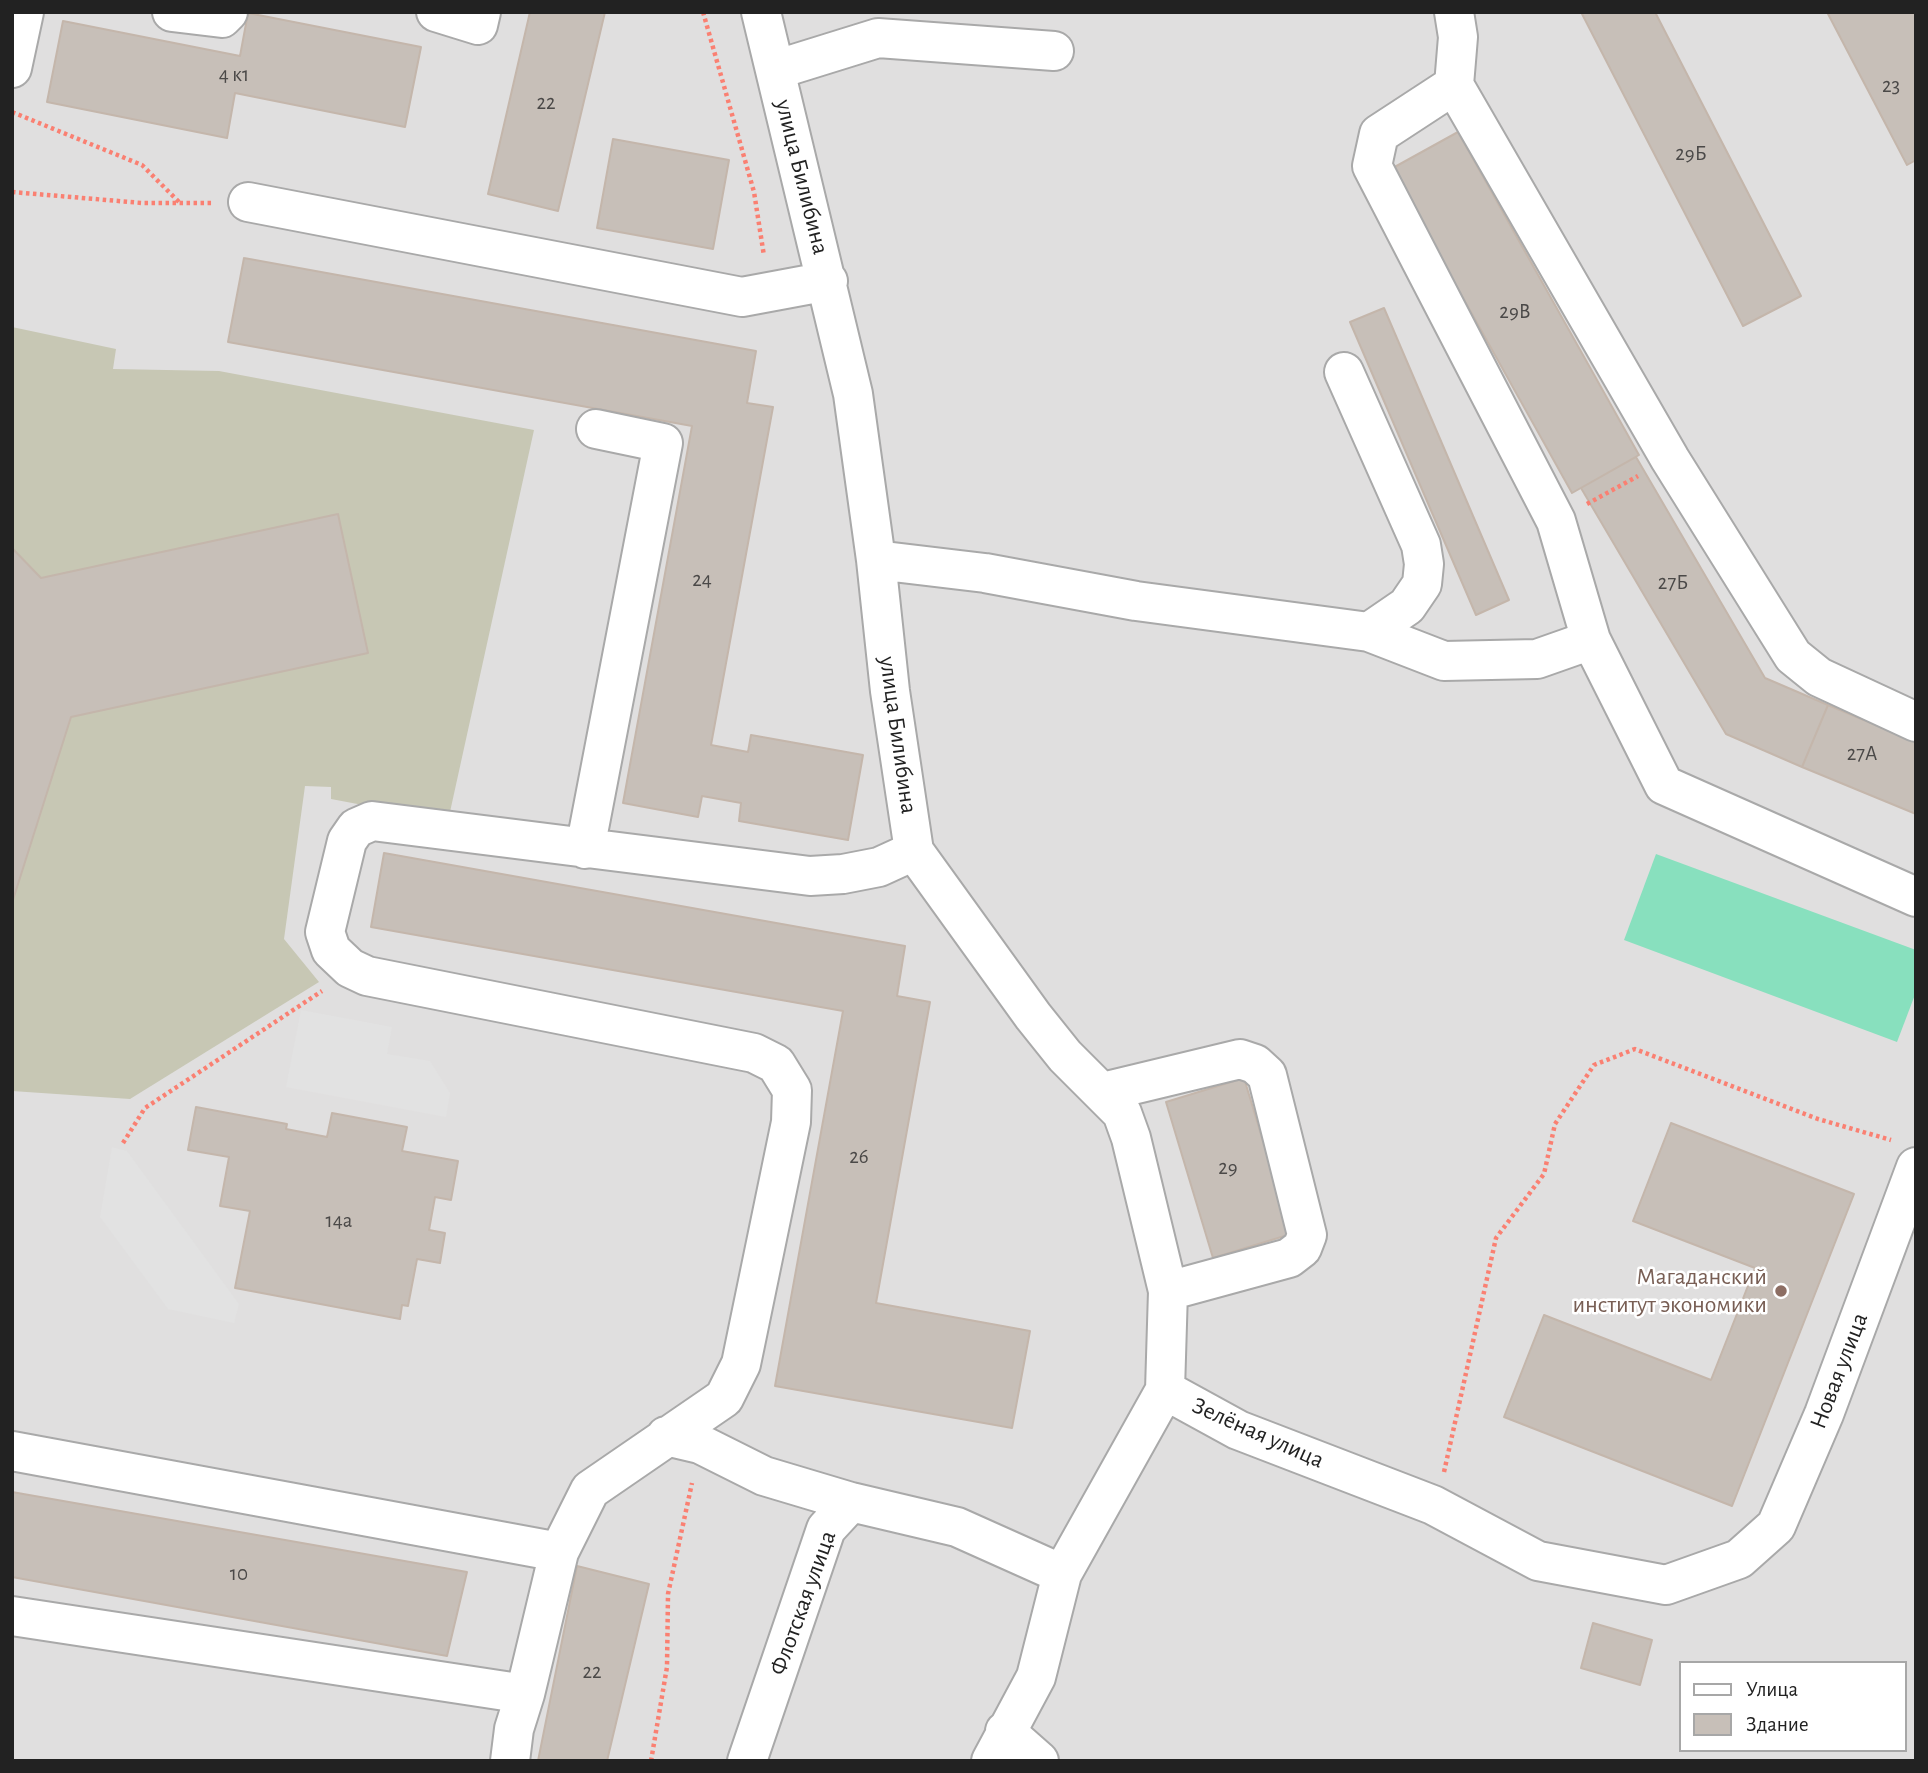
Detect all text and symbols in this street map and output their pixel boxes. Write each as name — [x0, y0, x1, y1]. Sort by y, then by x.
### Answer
house number: 4 к1 — [219, 62, 249, 88]
house number: 23 — [1882, 73, 1900, 99]
house number: 22 — [536, 90, 556, 116]
street label: улица Билибина — [769, 97, 835, 257]
house number: 29Б — [1675, 141, 1707, 167]
house number: 29В — [1499, 299, 1531, 325]
house number: 24 — [692, 567, 712, 593]
house number: 27Б — [1658, 570, 1688, 596]
street label: улица Билибина — [873, 654, 923, 816]
house number: 27А — [1847, 741, 1877, 767]
house number: 26 — [849, 1144, 869, 1170]
house number: 29 — [1218, 1155, 1238, 1181]
house number: 14a — [325, 1208, 353, 1234]
place label: Магаданский институт экономики — [1572, 1263, 1767, 1319]
marker: Магаданский институт экономики — [1773, 1283, 1789, 1299]
street label: Новая улица — [1804, 1309, 1874, 1433]
street label: Зелёная улица — [1188, 1391, 1328, 1475]
street label: Флотская улица — [763, 1527, 843, 1679]
house number: 10 — [230, 1561, 248, 1587]
house number: 22 — [582, 1659, 602, 1685]
legend — [1680, 1661, 1907, 1752]
text: Улица — [1746, 1679, 1798, 1700]
text: Здание — [1746, 1714, 1809, 1735]

